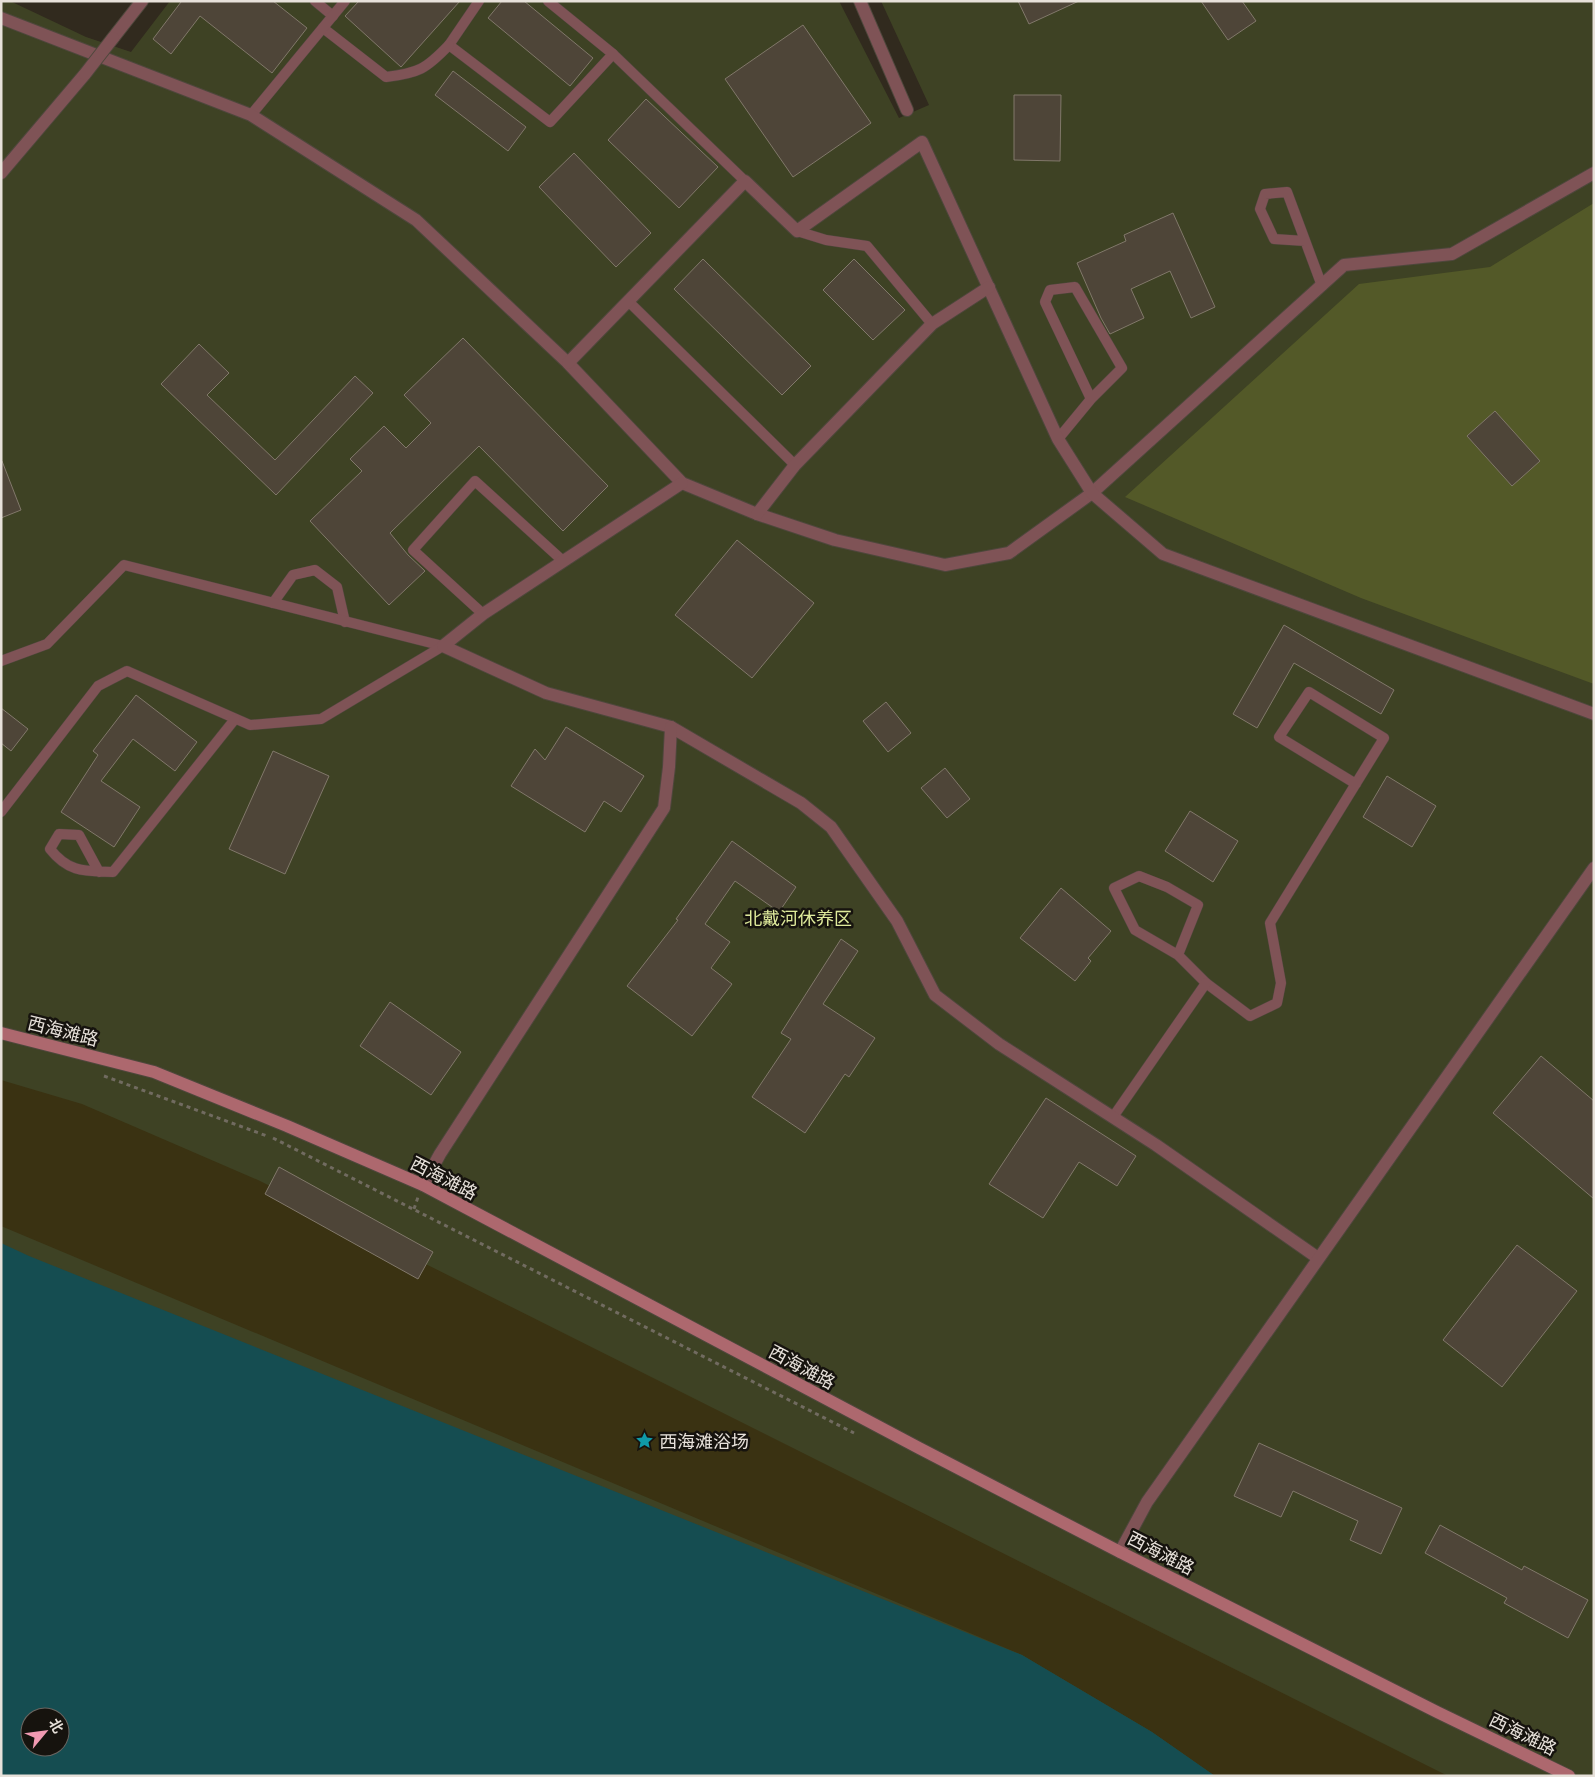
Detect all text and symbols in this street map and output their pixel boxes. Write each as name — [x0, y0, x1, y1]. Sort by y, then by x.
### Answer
park label: 北戴河休养区 — [744, 906, 852, 931]
street label: 西海滩路 — [25, 1010, 101, 1052]
street label: 西海滩路 — [406, 1151, 482, 1205]
street label: 西海滩路 — [764, 1339, 840, 1395]
place label: 西海滩浴场 — [659, 1429, 749, 1454]
place icon: 西海滩浴场 — [635, 1431, 655, 1451]
street label: 西海滩路 — [1123, 1526, 1199, 1580]
north arrow — [20, 1707, 70, 1757]
street label: 西海滩路 — [1485, 1707, 1561, 1761]
text: 北 — [45, 1715, 68, 1736]

